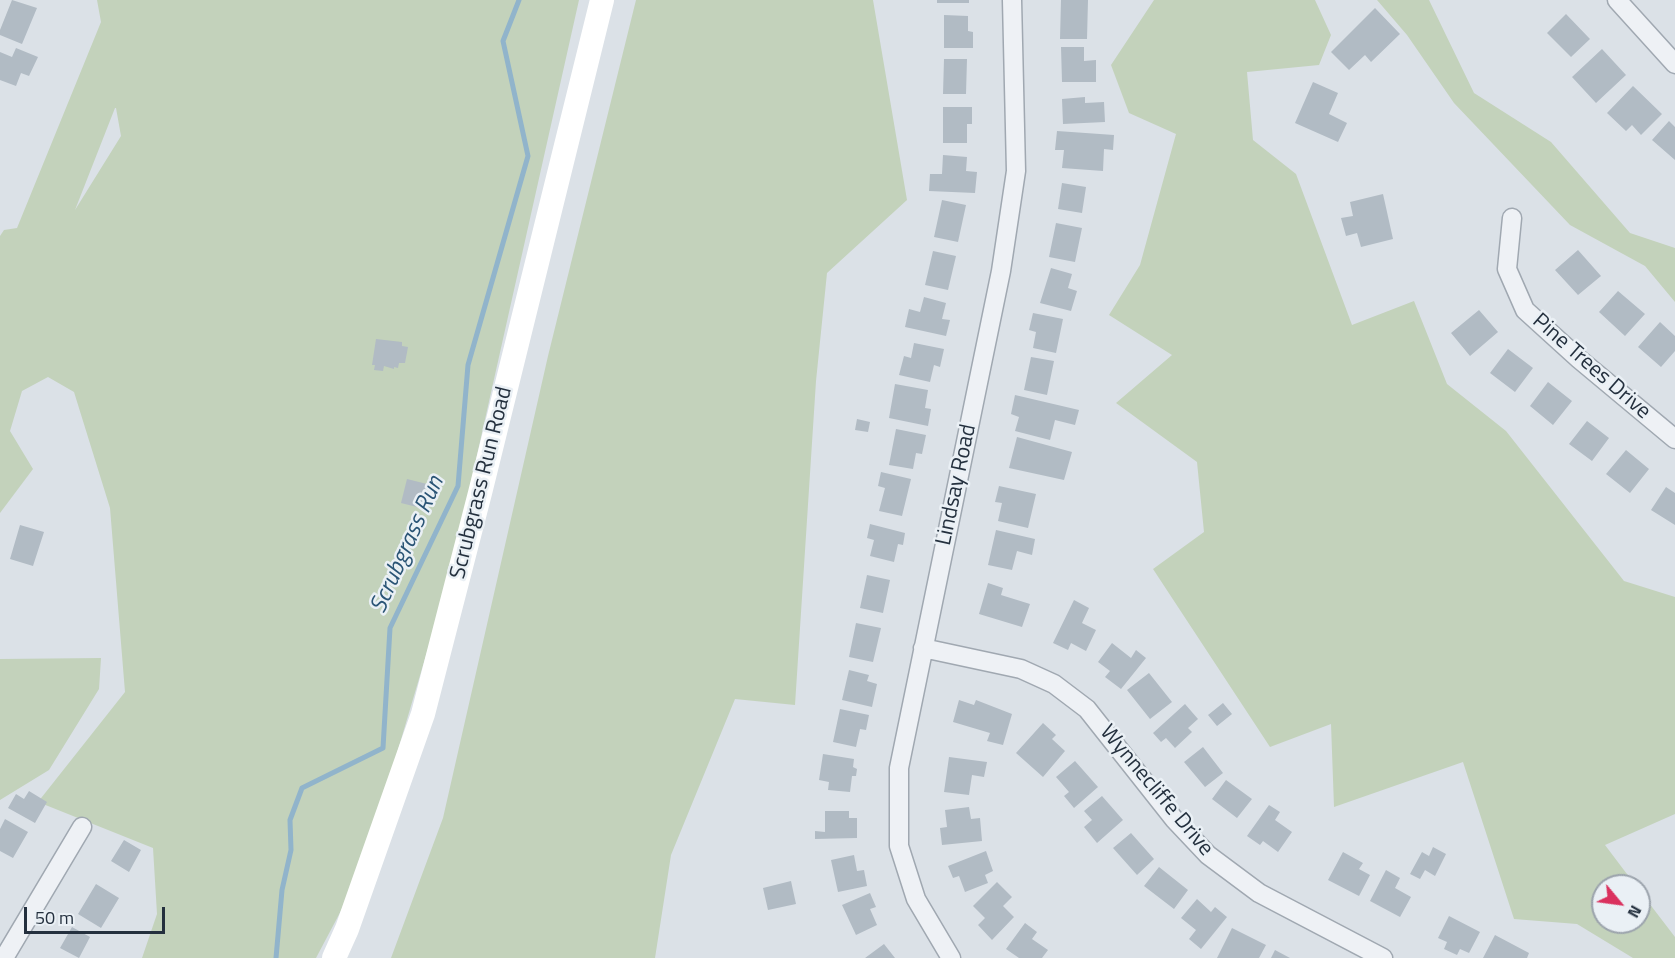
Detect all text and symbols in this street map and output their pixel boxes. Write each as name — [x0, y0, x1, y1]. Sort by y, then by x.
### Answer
street label: Pine Trees Drive — [1526, 308, 1656, 426]
street label: Scrubgrass Run Road — [445, 384, 519, 582]
street label: Lindsay Road — [931, 422, 983, 548]
water label: Scrubgrass Run — [365, 472, 451, 618]
street label: Wynnecliffe Drive — [1094, 720, 1218, 862]
north arrow — [1591, 874, 1651, 934]
scale bar — [27, 895, 168, 933]
text: N — [1622, 901, 1648, 922]
text: 50 m — [35, 904, 74, 931]

